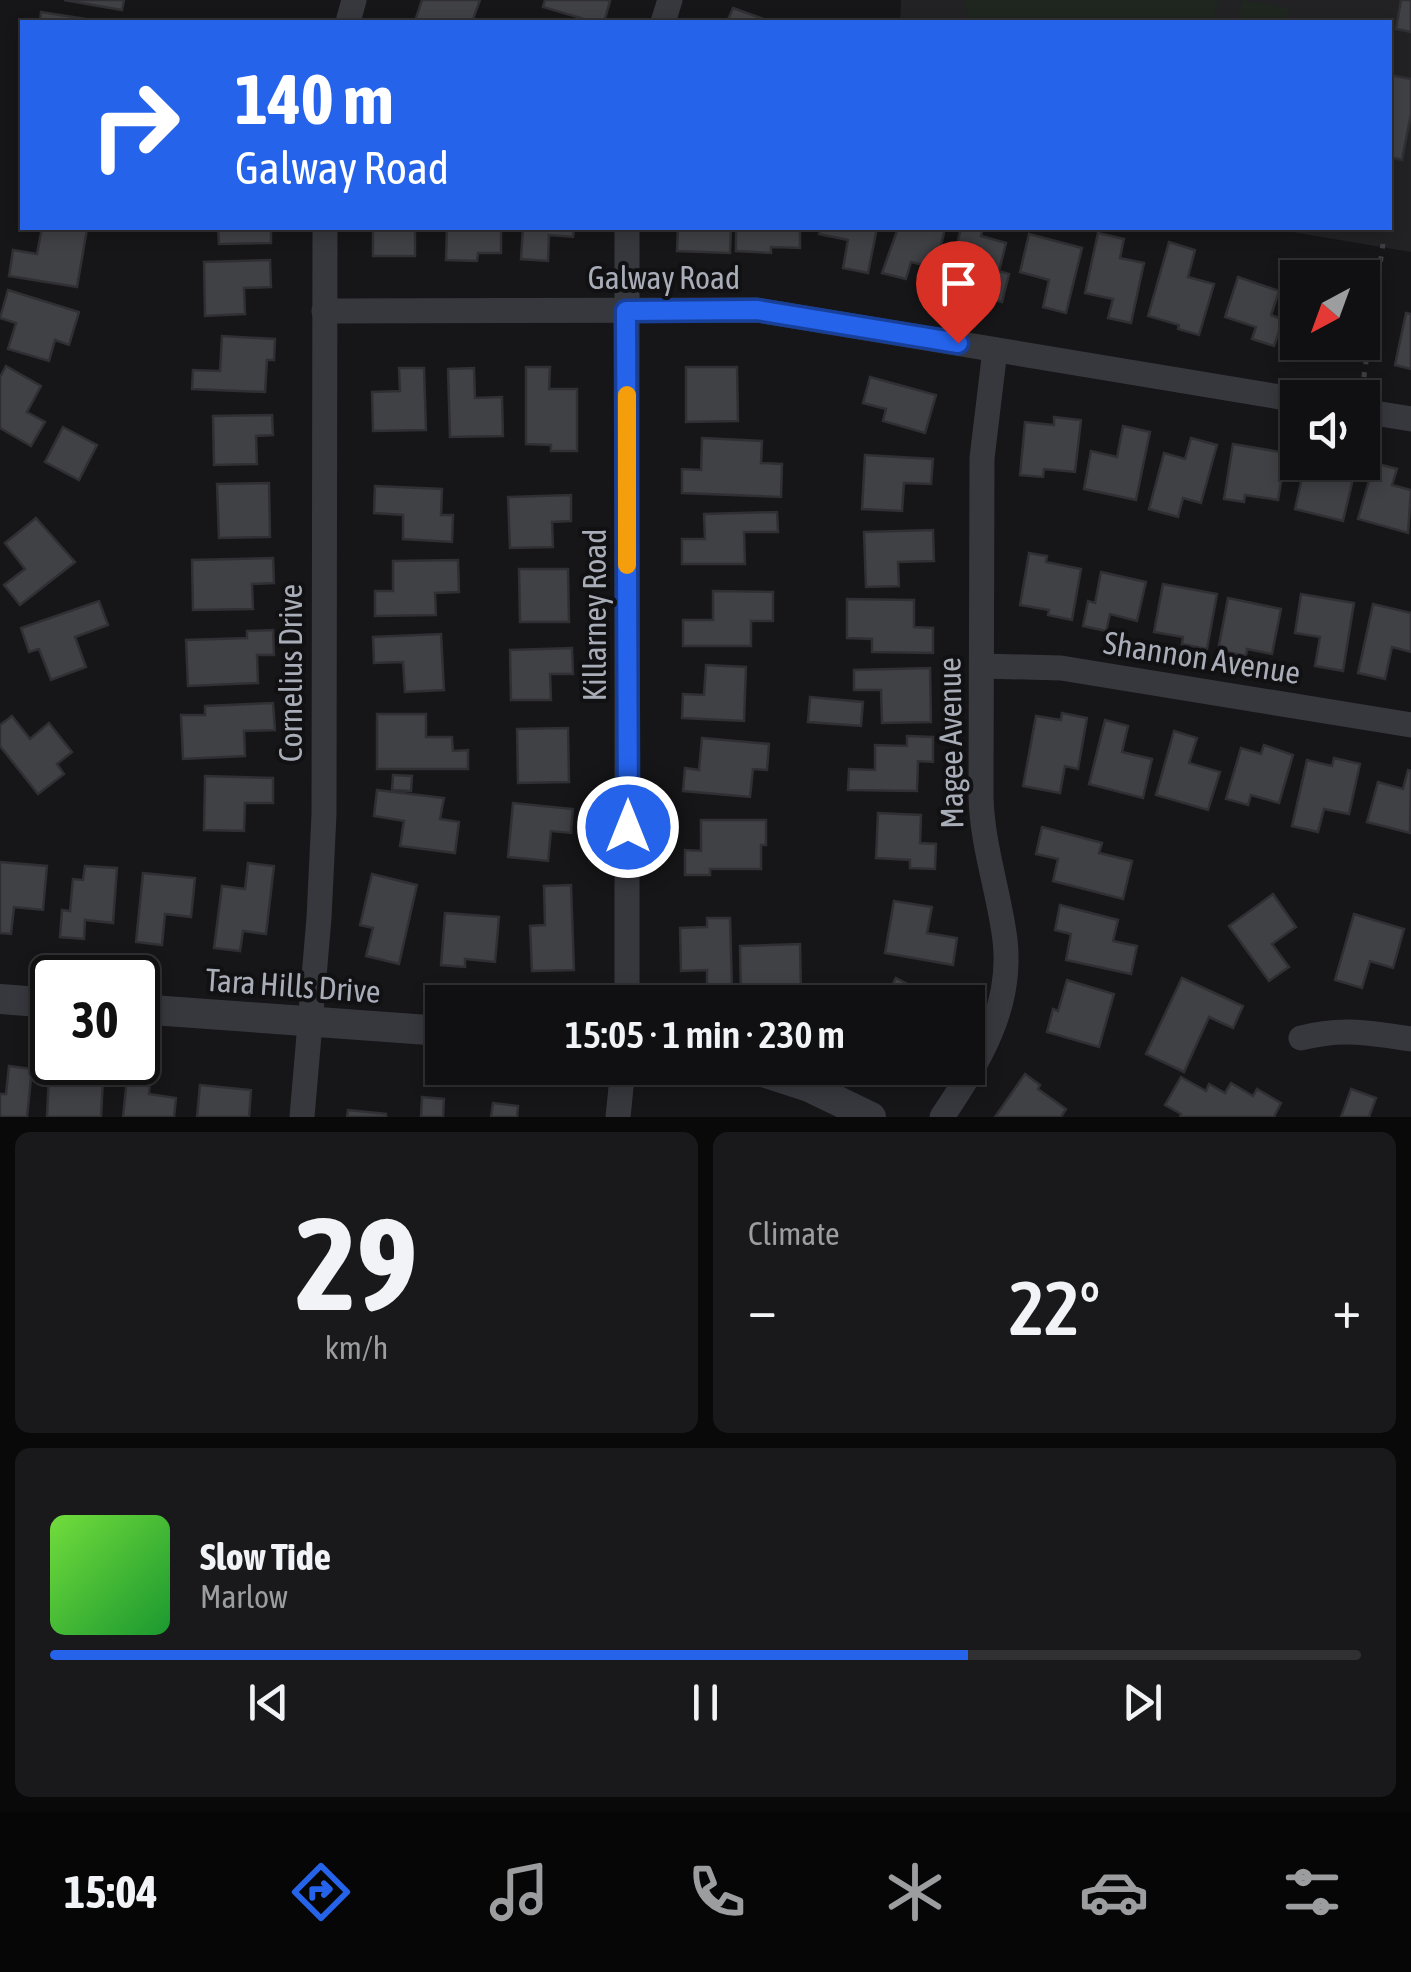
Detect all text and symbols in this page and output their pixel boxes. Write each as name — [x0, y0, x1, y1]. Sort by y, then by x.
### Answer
text: 140 m — [235, 59, 394, 139]
icon: right — [70, 60, 200, 190]
text: Galway Road — [235, 142, 449, 194]
pin — [916, 241, 1001, 344]
icon: arrive — [931, 256, 986, 311]
street label: Galway Road — [588, 259, 740, 296]
north arrow — [1280, 260, 1380, 360]
map controls — [1280, 260, 1380, 480]
button: sound — [1280, 380, 1380, 480]
street label: Killarney Road — [576, 529, 613, 701]
street label: Cornelius Drive — [272, 584, 309, 762]
street label: Shannon Avenue — [1101, 624, 1303, 691]
street label: Magee Avenue — [931, 657, 970, 829]
position arrow — [576, 775, 680, 879]
speed limit sign: 30 — [30, 955, 160, 1085]
street label: Tara Hills Drive — [204, 961, 382, 1010]
text: 15:05 · 1 min · 230 m — [565, 1013, 845, 1056]
text: 29 — [295, 1189, 418, 1338]
text: Climate — [748, 1215, 840, 1252]
text: 22° — [1009, 1265, 1100, 1351]
text: − — [748, 1277, 777, 1340]
text: + — [1332, 1277, 1361, 1340]
text: km/h — [325, 1329, 388, 1366]
text: Slow Tide — [200, 1535, 331, 1578]
text: Marlow — [200, 1578, 288, 1615]
icon: previous — [241, 1675, 296, 1730]
icon: pause — [678, 1675, 733, 1730]
icon: next — [1115, 1675, 1170, 1730]
icon: directions — [286, 1857, 356, 1927]
icon: music — [484, 1857, 554, 1927]
icon: phone — [682, 1857, 752, 1927]
icon: climate — [880, 1857, 950, 1927]
icon: car — [1079, 1857, 1149, 1927]
icon: filters — [1277, 1857, 1347, 1927]
text: 15:04 — [64, 1866, 158, 1918]

